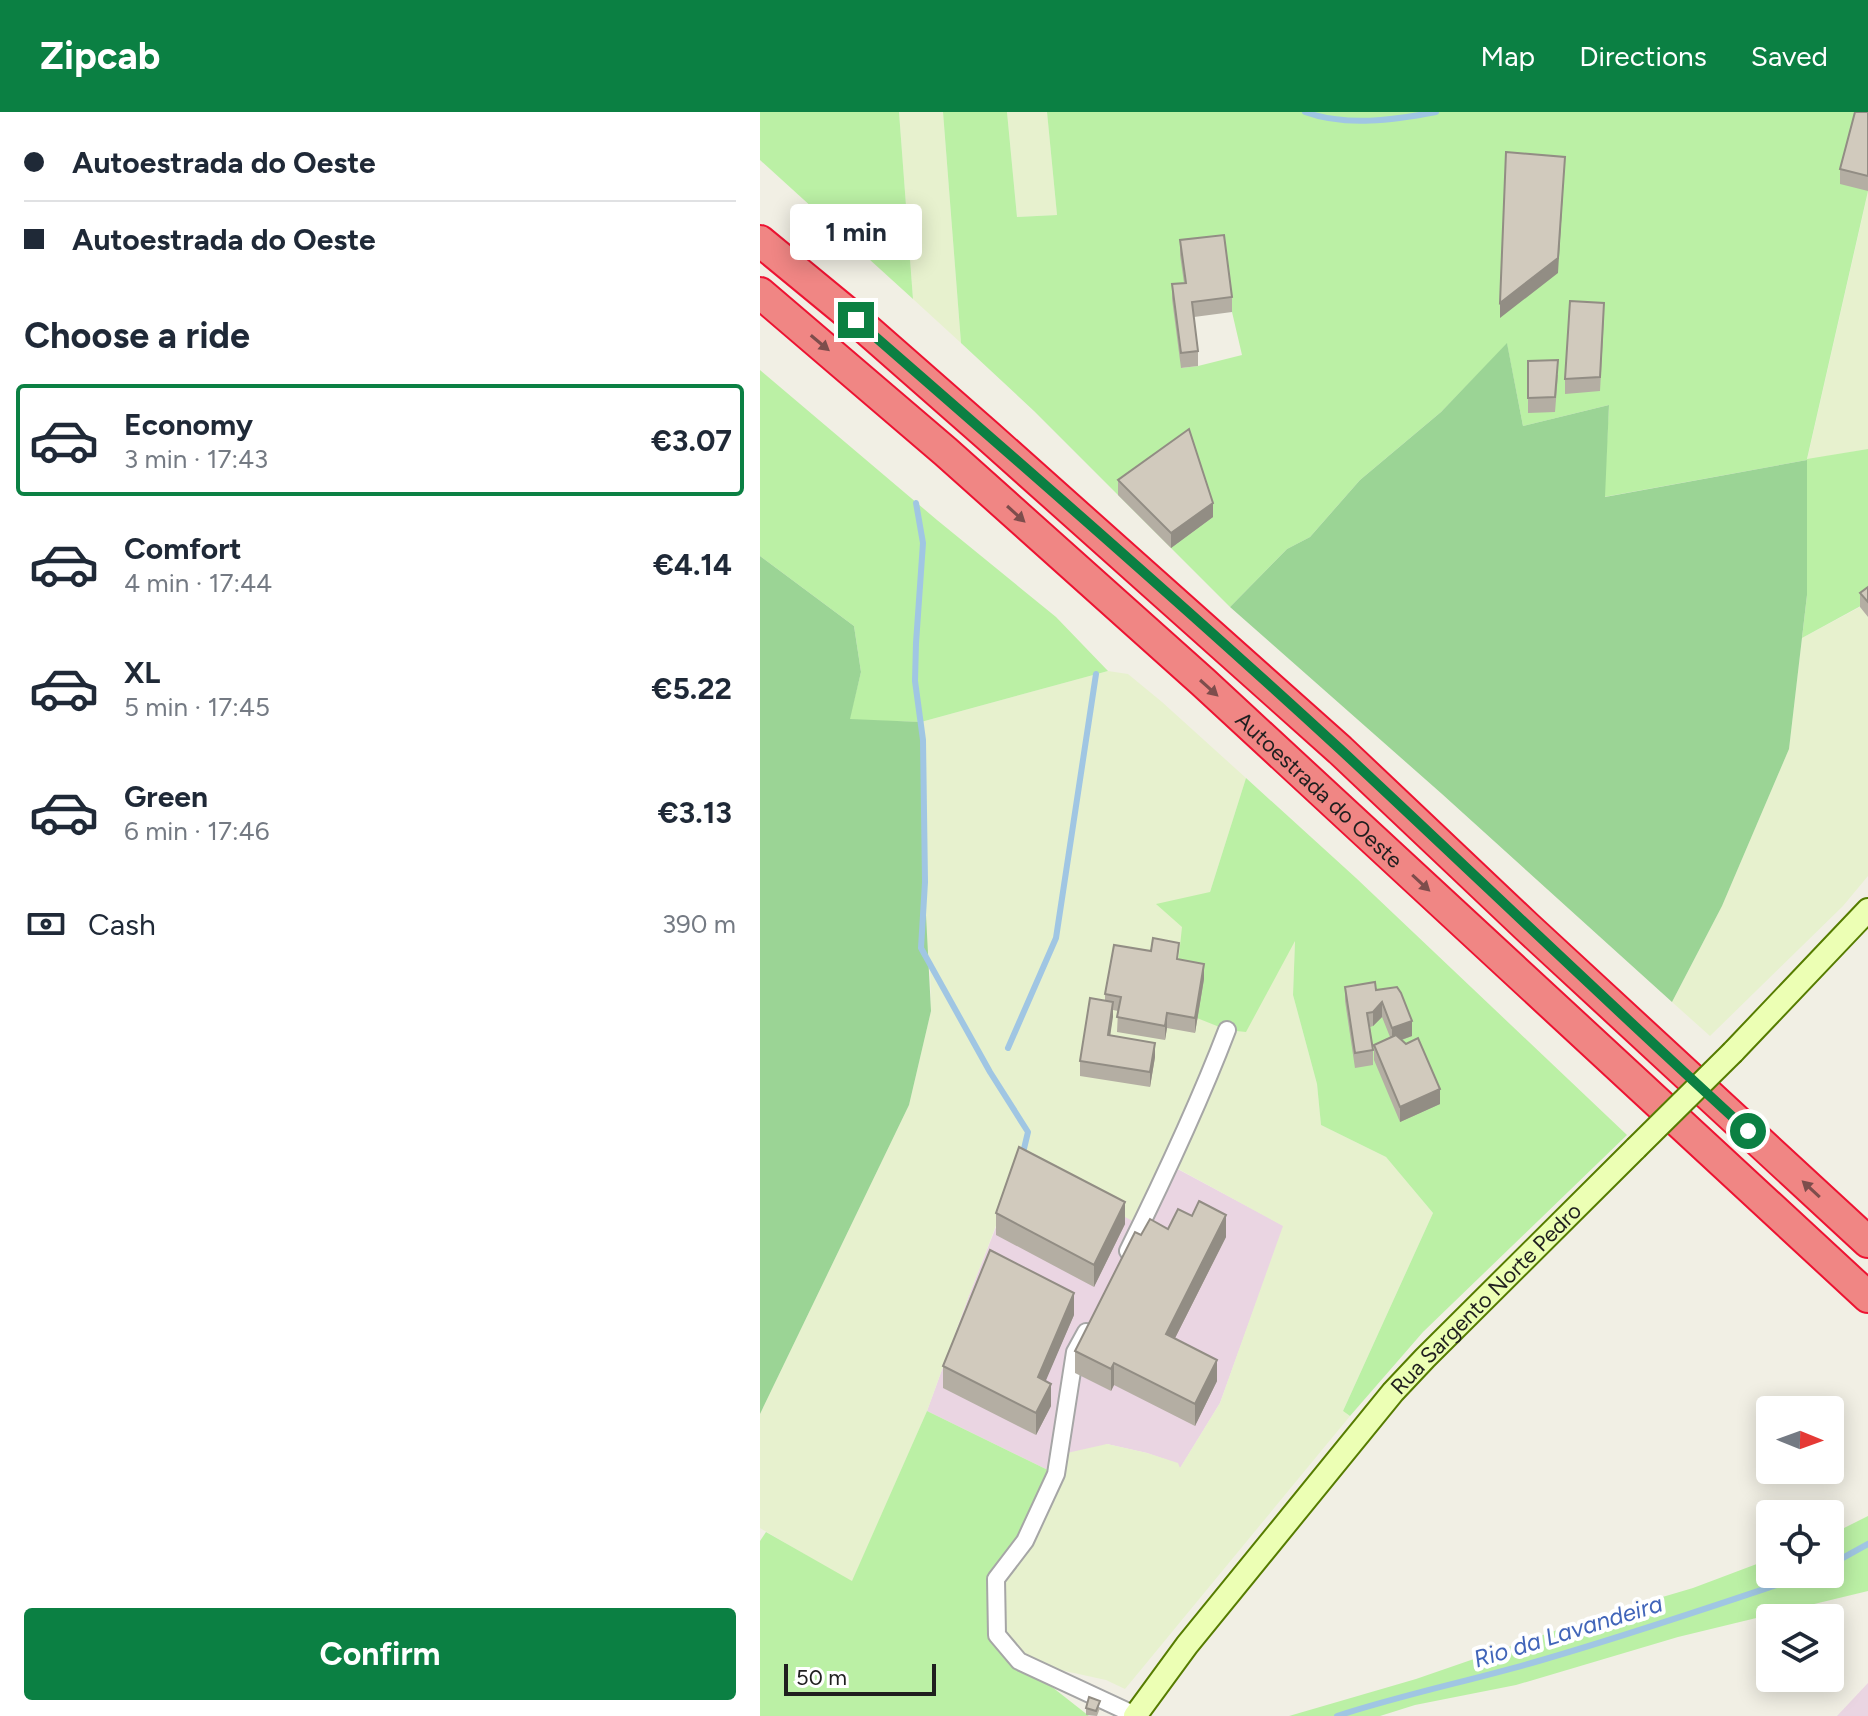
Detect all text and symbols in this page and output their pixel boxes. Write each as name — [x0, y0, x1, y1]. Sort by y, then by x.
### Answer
text: Zipcab — [40, 33, 160, 79]
text: Map — [1481, 39, 1535, 73]
text: Directions — [1579, 39, 1707, 73]
text: Saved — [1751, 39, 1828, 73]
text: Autoestrada do Oeste — [72, 144, 376, 181]
callout: 1 min — [790, 204, 922, 260]
text: 1 min — [825, 216, 887, 248]
text: Autoestrada do Oeste — [72, 221, 376, 258]
route end — [838, 302, 874, 338]
text: Choose a ride — [24, 314, 250, 357]
one-way arrow — [810, 334, 830, 351]
icon: car — [28, 404, 100, 476]
text: Economy — [124, 406, 253, 443]
text: €3.07 — [651, 422, 732, 459]
text: 3 min · 17:43 — [124, 443, 268, 475]
one-way arrow — [1005, 505, 1025, 522]
icon: car — [28, 528, 100, 600]
text: Comfort — [124, 530, 242, 567]
text: €4.14 — [653, 546, 732, 583]
text: 4 min · 17:44 — [124, 567, 272, 599]
icon: car — [28, 652, 100, 724]
text: XL — [124, 654, 160, 691]
text: €5.22 — [652, 670, 732, 707]
one-way arrow — [1200, 678, 1219, 696]
text: 5 min · 17:45 — [124, 691, 270, 723]
street label: Autoestrada do Oeste — [1230, 706, 1408, 873]
icon: car — [28, 776, 100, 848]
text: Green — [124, 778, 208, 815]
text: €3.13 — [658, 794, 732, 831]
text: 6 min · 17:46 — [124, 815, 269, 847]
one-way arrow — [1412, 873, 1431, 891]
icon: cash — [24, 902, 68, 946]
text: Cash — [88, 906, 156, 943]
text: 390 m — [662, 908, 736, 940]
route start — [1730, 1113, 1766, 1149]
one-way arrow — [1802, 1180, 1821, 1198]
street label: Rua Sargento Norte Pedro — [1385, 1197, 1587, 1400]
north arrow — [1756, 1396, 1844, 1484]
map controls — [1756, 1396, 1844, 1692]
button: locate — [1756, 1500, 1844, 1588]
water label: Rio da Lavandeira — [1470, 1588, 1666, 1674]
button: layers — [1756, 1604, 1844, 1692]
button: Confirm — [24, 1608, 736, 1700]
scale bar — [784, 1660, 936, 1696]
text: 50 m — [796, 1664, 847, 1691]

